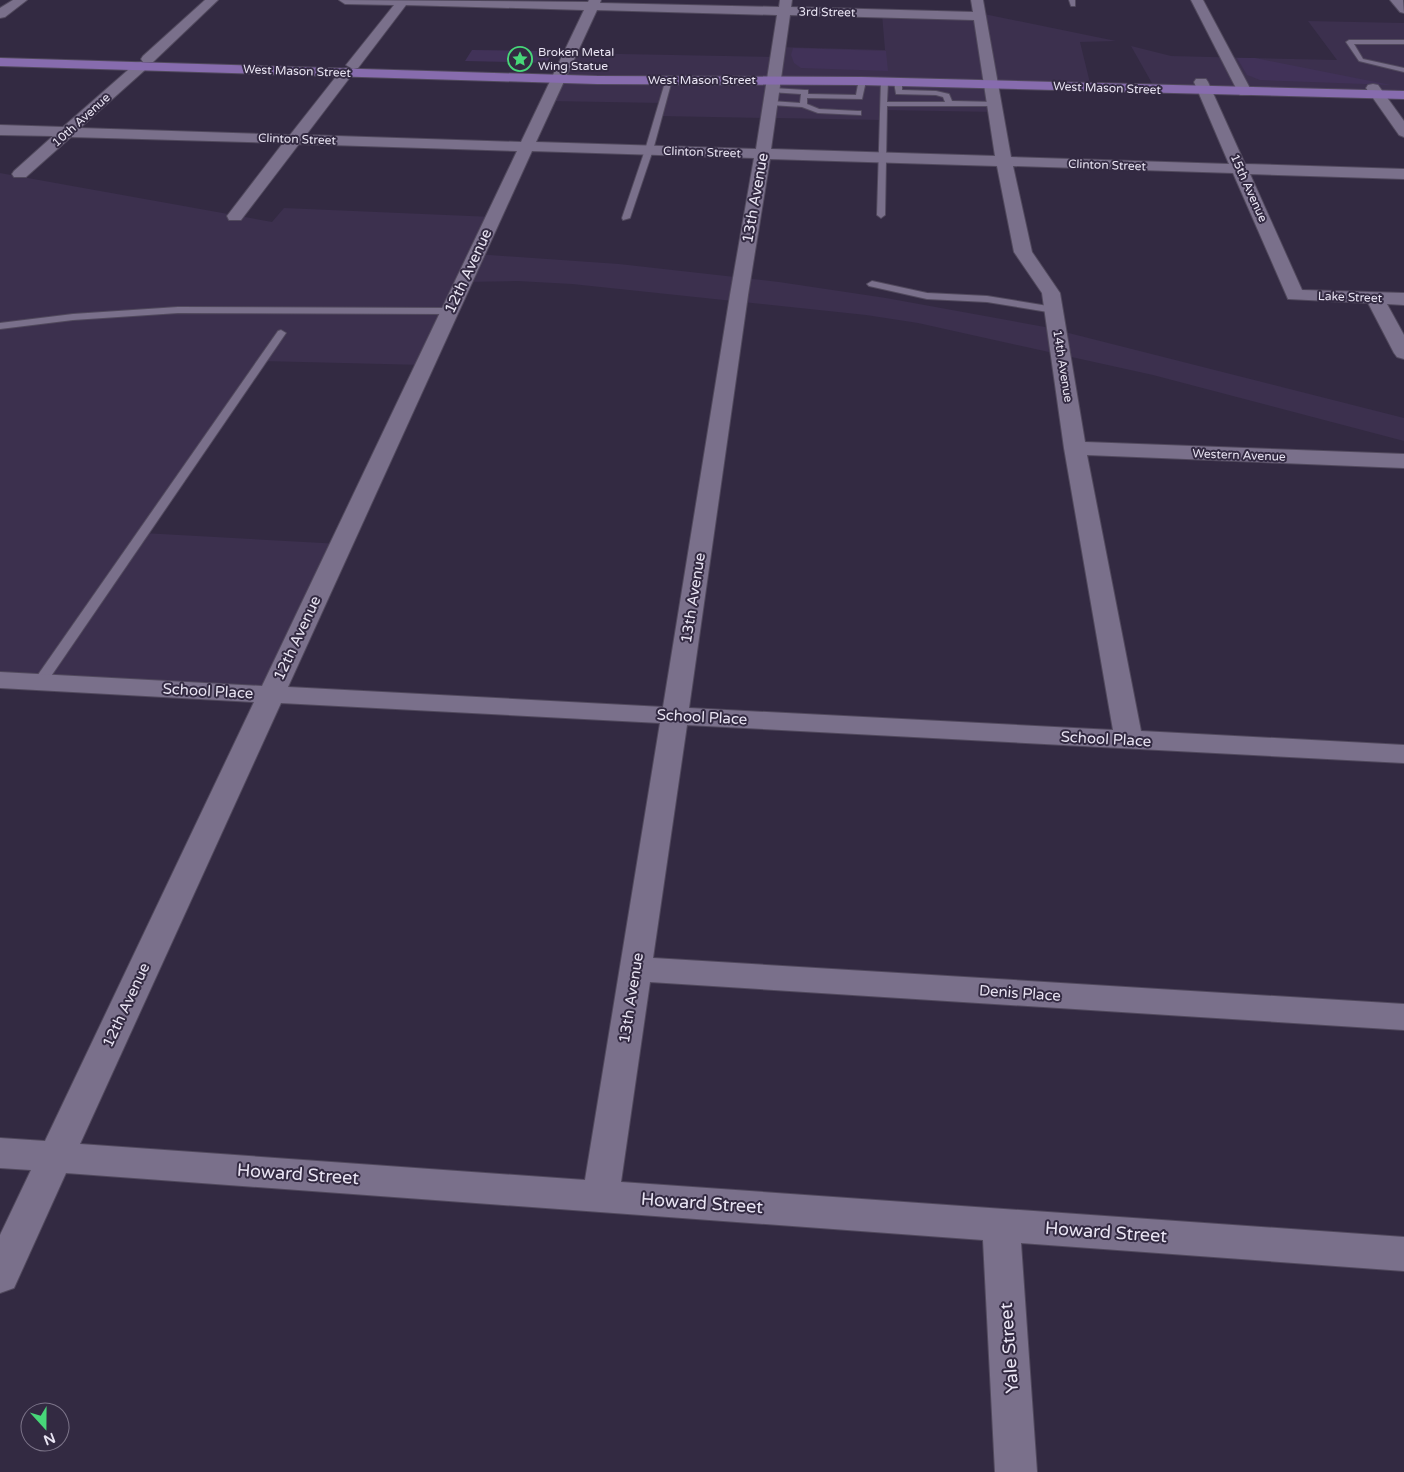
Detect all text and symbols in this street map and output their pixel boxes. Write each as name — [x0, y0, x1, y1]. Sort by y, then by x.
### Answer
street label: 3rd Street — [798, 5, 856, 20]
place label: Broken Metal Wing Statue — [538, 45, 614, 73]
place icon: Broken Metal Wing Statue — [507, 46, 533, 72]
street label: West Mason Street — [243, 62, 352, 80]
street label: West Mason Street — [648, 73, 756, 87]
street label: West Mason Street — [1053, 79, 1162, 97]
street label: 10th Avenue — [49, 90, 113, 150]
street label: Clinton Street — [258, 131, 337, 147]
street label: Clinton Street — [663, 144, 742, 160]
street label: 13th Avenue — [738, 151, 772, 245]
street label: 15th Avenue — [1228, 152, 1270, 224]
street label: Clinton Street — [1068, 157, 1147, 173]
street label: 12th Avenue — [441, 226, 495, 316]
street label: Lake Street — [1318, 289, 1383, 305]
street label: 14th Avenue — [1050, 329, 1076, 403]
street label: Western Avenue — [1192, 446, 1286, 464]
street label: 13th Avenue — [677, 552, 709, 644]
street label: 12th Avenue — [270, 593, 324, 683]
street label: School Place — [162, 680, 254, 702]
street label: School Place — [656, 706, 748, 728]
street label: School Place — [1060, 728, 1152, 750]
street label: 13th Avenue — [615, 952, 647, 1044]
street label: 12th Avenue — [99, 960, 153, 1050]
street label: Denis Place — [978, 981, 1062, 1005]
street label: Howard Street — [236, 1159, 360, 1189]
street label: Howard Street — [640, 1188, 764, 1218]
street label: Howard Street — [1044, 1217, 1168, 1247]
street label: Yale Street — [995, 1302, 1023, 1394]
north arrow — [20, 1402, 70, 1452]
text: N — [41, 1429, 58, 1449]

